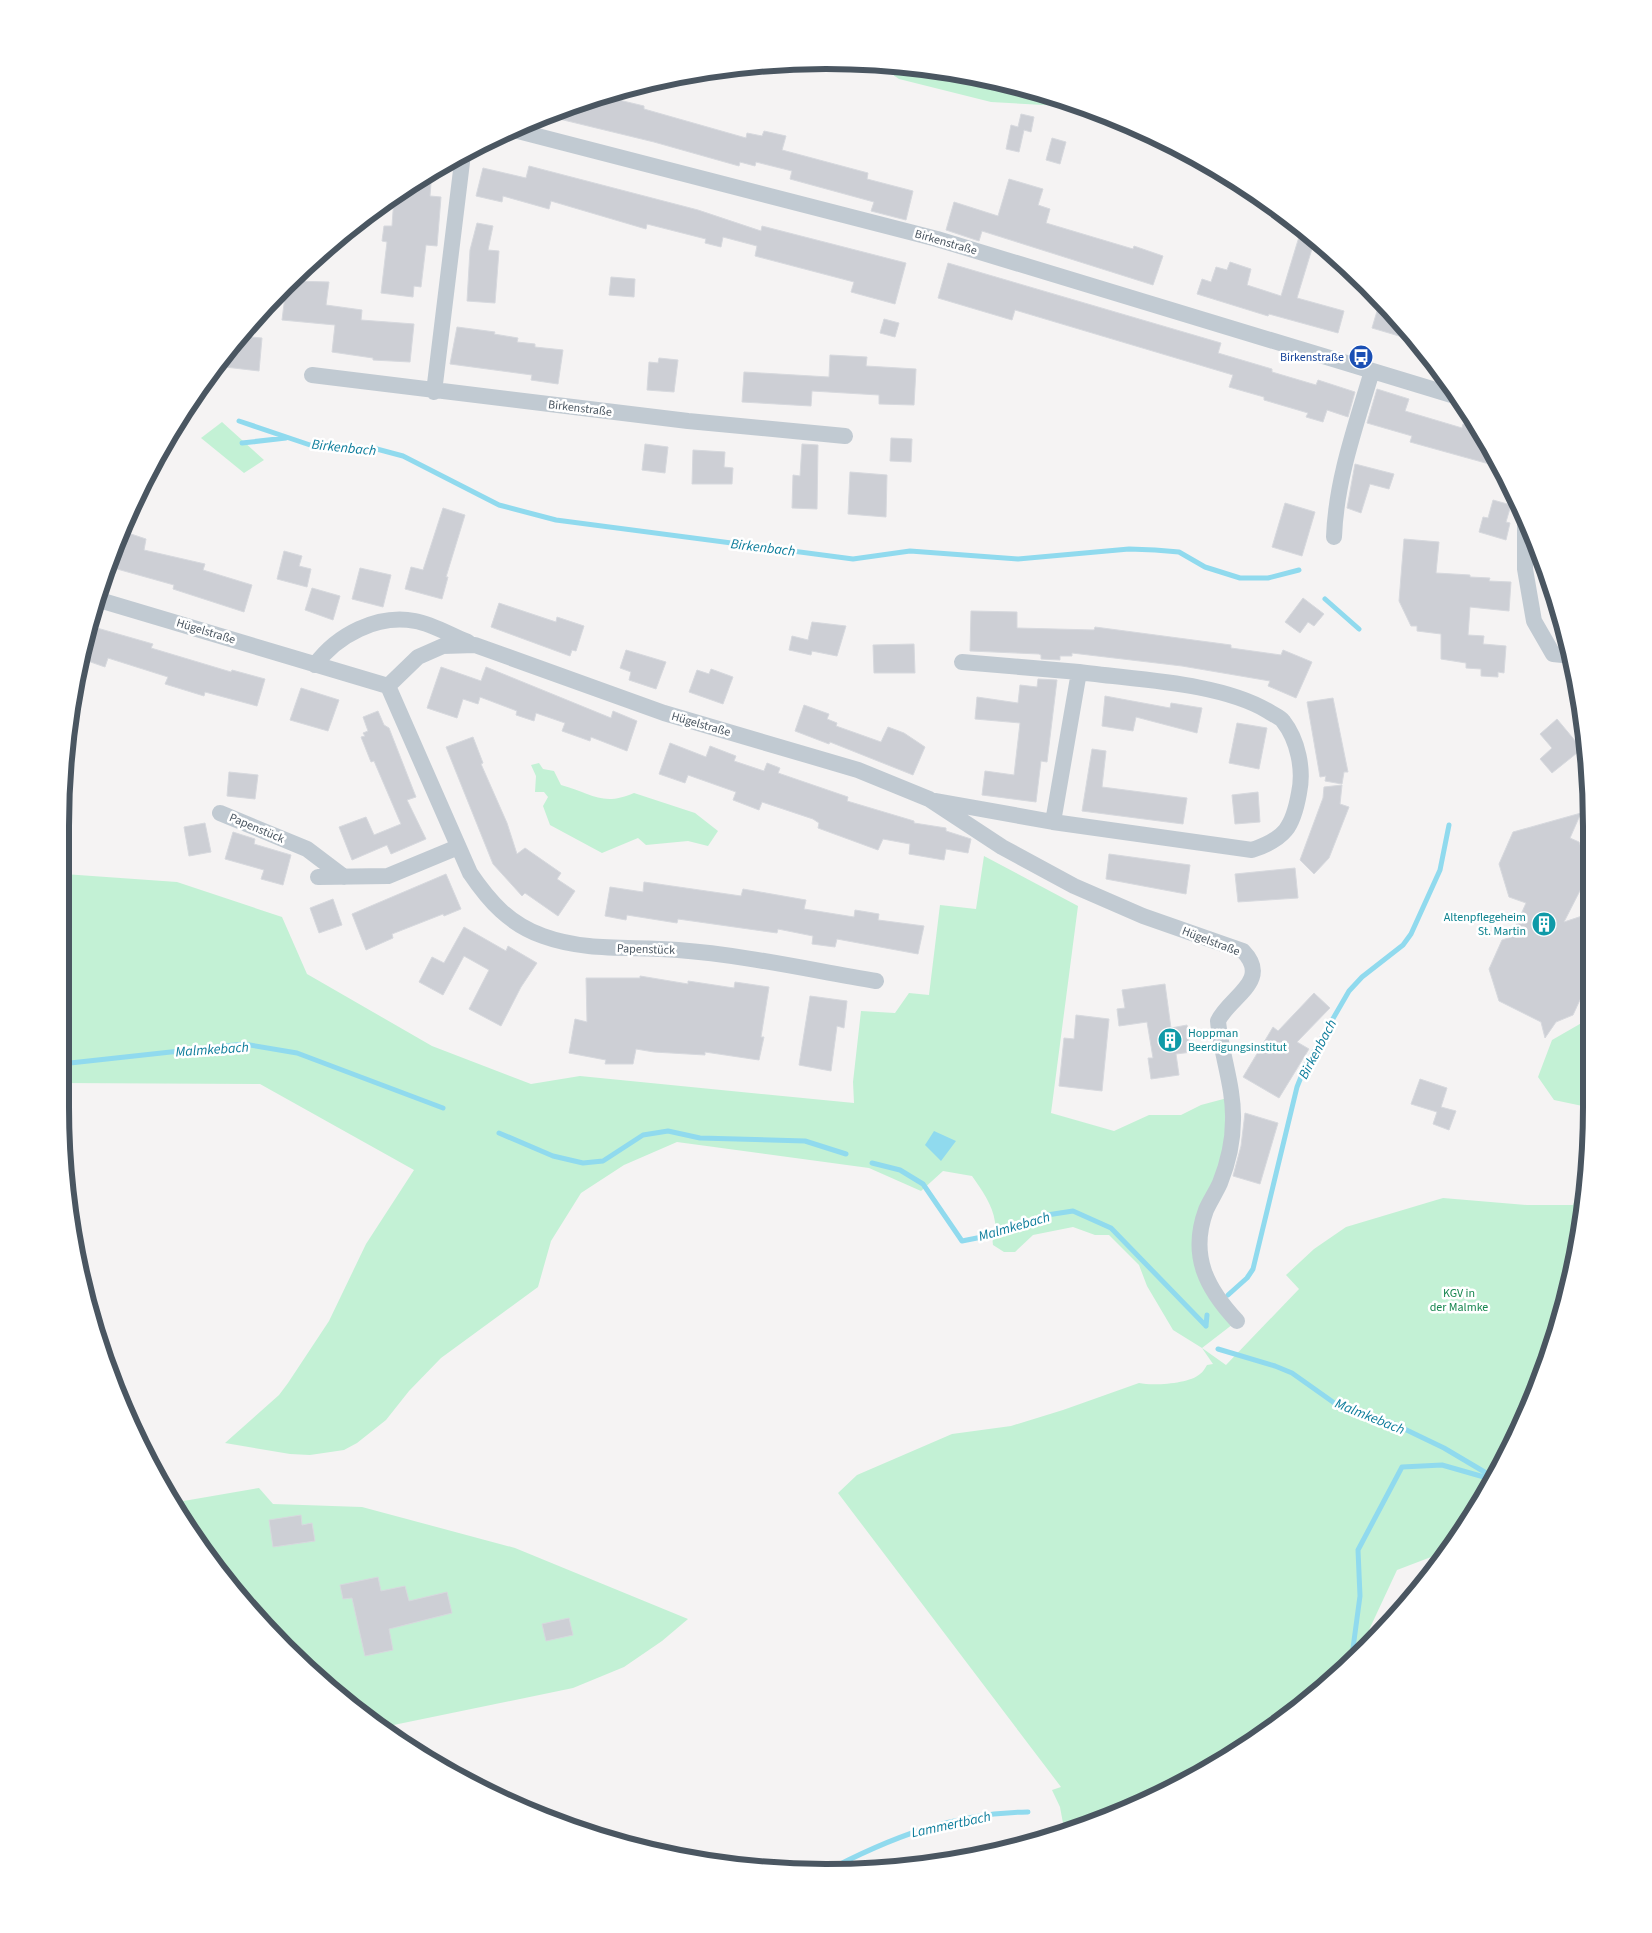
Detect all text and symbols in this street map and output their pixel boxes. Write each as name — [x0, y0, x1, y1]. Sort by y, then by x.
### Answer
street label: Birkenstraße — [913, 225, 979, 259]
bus stop icon: Birkenstraße — [1348, 344, 1374, 370]
place label: Birkenstraße — [1280, 349, 1344, 366]
street label: Birkenstraße — [547, 396, 613, 421]
water label: Birkenbach — [311, 435, 377, 461]
water label: Birkenbach — [729, 534, 796, 562]
street label: Hügelstraße — [174, 614, 237, 649]
street label: Hügelstraße — [669, 708, 733, 741]
street label: Papenstück — [227, 809, 287, 848]
place label: Altenpflegeheim St. Martin — [1444, 909, 1526, 940]
building icon: Altenpflegeheim St. Martin — [1531, 911, 1557, 937]
street label: Hügelstraße — [1179, 923, 1242, 960]
street label: Papenstück — [617, 940, 675, 959]
water label: Birkenbach — [1294, 1016, 1342, 1083]
place label: Hoppman Beerdigungsinstitut — [1188, 1025, 1287, 1056]
building icon: Hoppman Beerdigungsinstitut — [1157, 1027, 1183, 1053]
water label: Malmkebach — [175, 1037, 249, 1063]
water label: Malmkebach — [976, 1207, 1052, 1247]
park label: KGV in der Malmke — [1430, 1285, 1488, 1316]
water label: Malmkebach — [1332, 1394, 1407, 1440]
water label: Lammertbach — [910, 1807, 993, 1843]

